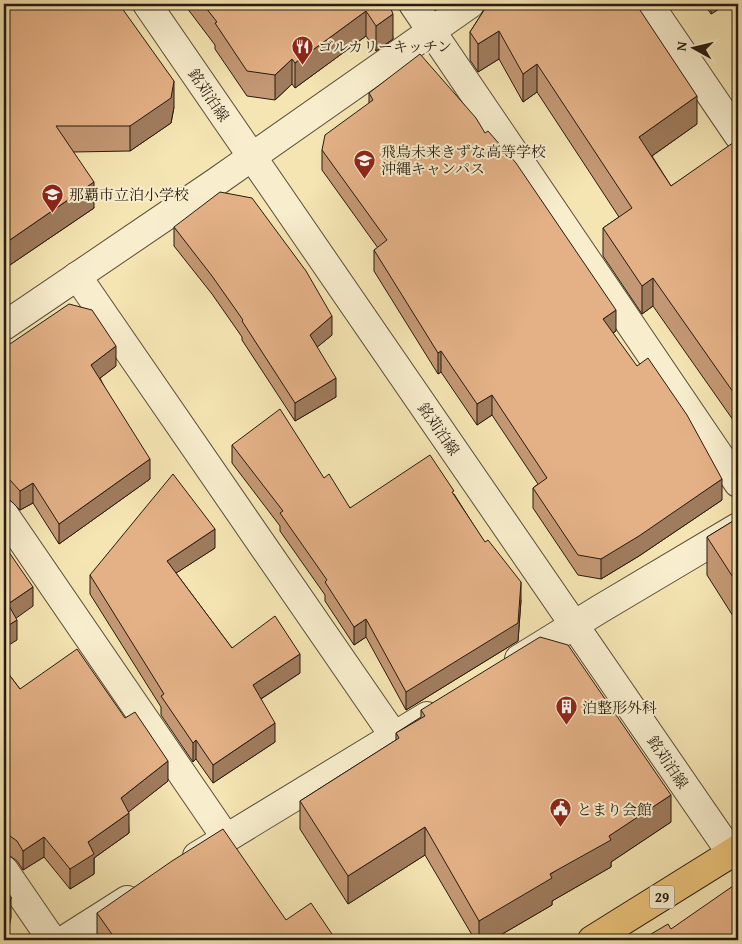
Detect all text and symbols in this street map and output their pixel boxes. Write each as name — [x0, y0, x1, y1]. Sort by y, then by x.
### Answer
north arrow — [670, 22, 720, 72]
restaurant icon: ゴルカリーキッチン — [290, 34, 314, 65]
place label: ゴルカリーキッチン — [318, 36, 452, 57]
text: N — [671, 40, 692, 52]
street label: 銘苅泊線 — [184, 64, 234, 126]
place label: 飛鳥未来きずな高等学校 沖縄キャンパス — [381, 141, 546, 179]
school or university icon: 飛鳥未来きずな高等学校 沖縄キャンパス — [353, 148, 377, 179]
school or university icon: 那覇市立泊小学校 — [41, 182, 65, 213]
place label: 那覇市立泊小学校 — [69, 184, 189, 205]
street label: 銘苅泊線 — [413, 398, 465, 460]
building icon: 泊整形外科 — [554, 695, 578, 726]
place label: 泊整形外科 — [582, 697, 657, 718]
street label: 銘苅泊線 — [643, 731, 693, 793]
public building icon: とまり会館 — [549, 797, 573, 828]
place label: とまり会館 — [577, 799, 652, 820]
road number: 29 — [650, 886, 674, 909]

